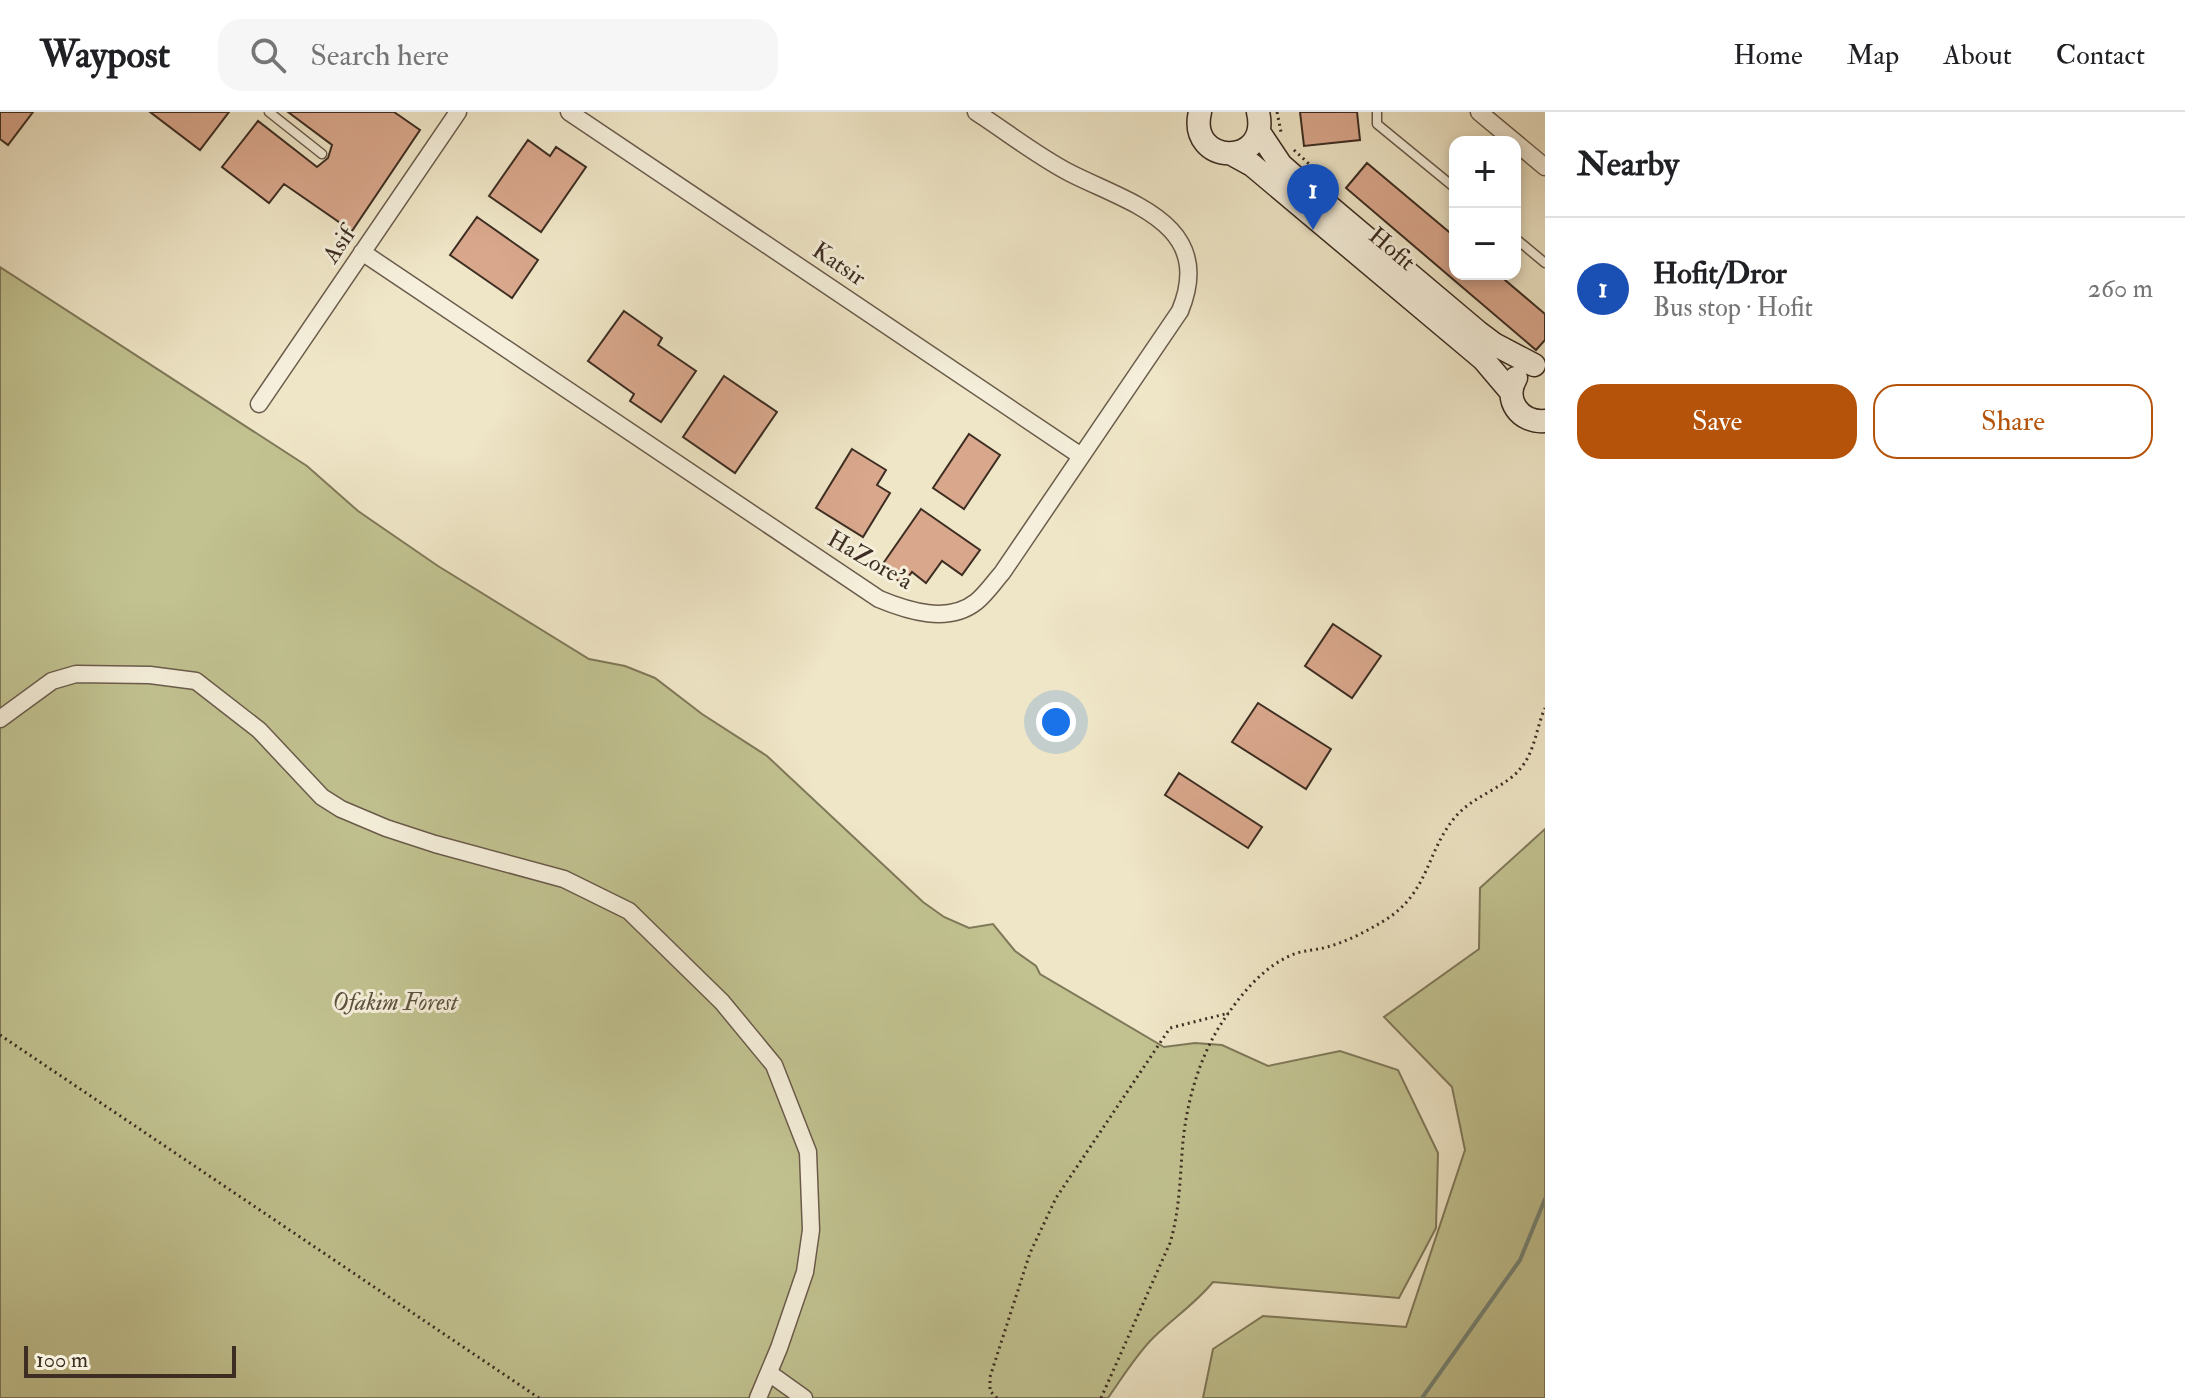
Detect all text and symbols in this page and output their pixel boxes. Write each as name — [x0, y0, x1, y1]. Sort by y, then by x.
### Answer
search box — [218, 19, 778, 91]
text: Waypost — [40, 31, 170, 79]
icon: search — [246, 33, 290, 77]
text: Search here — [310, 37, 449, 74]
text: Home — [1733, 38, 1803, 73]
text: Map — [1847, 38, 1899, 73]
text: About — [1943, 38, 2012, 73]
text: Contact — [2056, 38, 2145, 73]
map controls — [1449, 136, 1521, 280]
button: + — [1449, 136, 1521, 208]
text: Nearby — [1577, 143, 1679, 186]
pin: 1 — [1287, 164, 1339, 230]
button: − — [1449, 208, 1521, 280]
street label: Asif — [315, 218, 364, 270]
street label: Hofit — [1362, 220, 1422, 278]
street label: Katsir — [806, 235, 872, 293]
text: Hofit/Dror — [1653, 255, 1787, 292]
text: 1 — [1598, 273, 1608, 305]
text: 260 m — [2088, 273, 2153, 305]
text: Bus stop · Hofit — [1653, 292, 1813, 324]
button: Save — [1577, 384, 1857, 459]
button: Share — [1873, 384, 2153, 459]
street label: HaZore'a — [822, 523, 919, 597]
your location — [1036, 702, 1076, 742]
park label: Ofakim Forest — [332, 987, 459, 1018]
scale bar — [24, 1342, 236, 1378]
text: 100 m — [36, 1346, 88, 1374]

